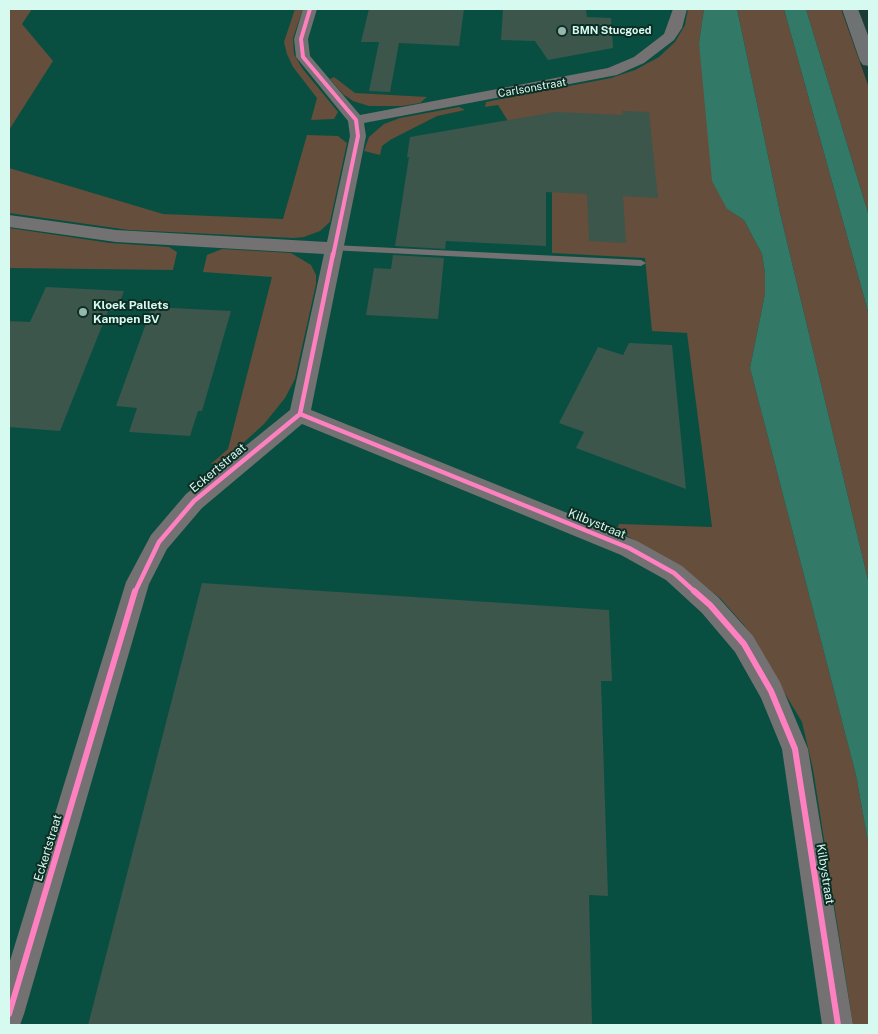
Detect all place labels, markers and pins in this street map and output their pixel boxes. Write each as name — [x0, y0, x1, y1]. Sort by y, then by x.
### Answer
place label: BMN Stucgoed — [572, 24, 651, 38]
marker: BMN Stucgoed — [556, 25, 568, 37]
place label: Kloek Pallets Kampen BV — [93, 298, 168, 326]
marker: Kloek Pallets Kampen BV — [77, 306, 89, 318]

